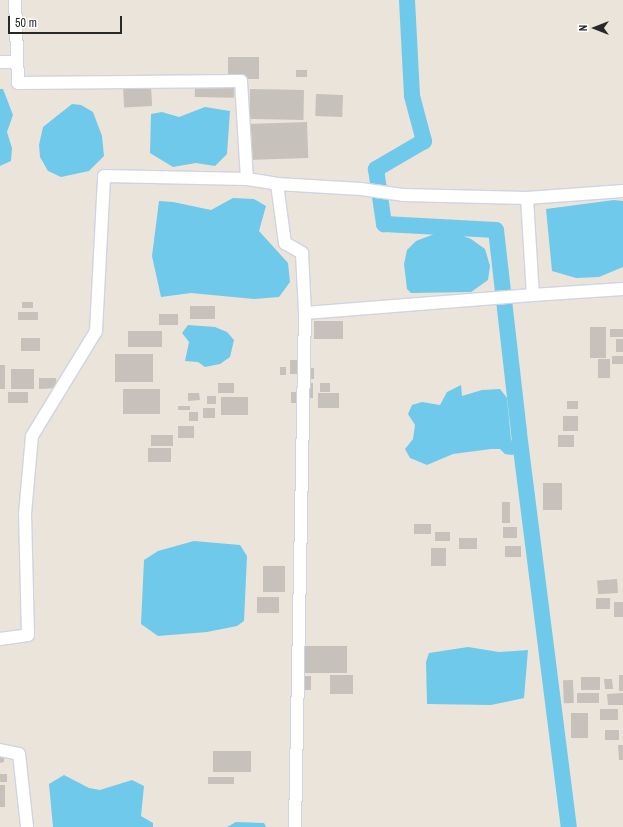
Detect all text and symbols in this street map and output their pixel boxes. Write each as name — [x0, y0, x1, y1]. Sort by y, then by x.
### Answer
scale bar — [10, 8, 124, 34]
north arrow — [575, 8, 615, 48]
text: 50 m — [15, 15, 37, 31]
text: N — [576, 25, 590, 31]

